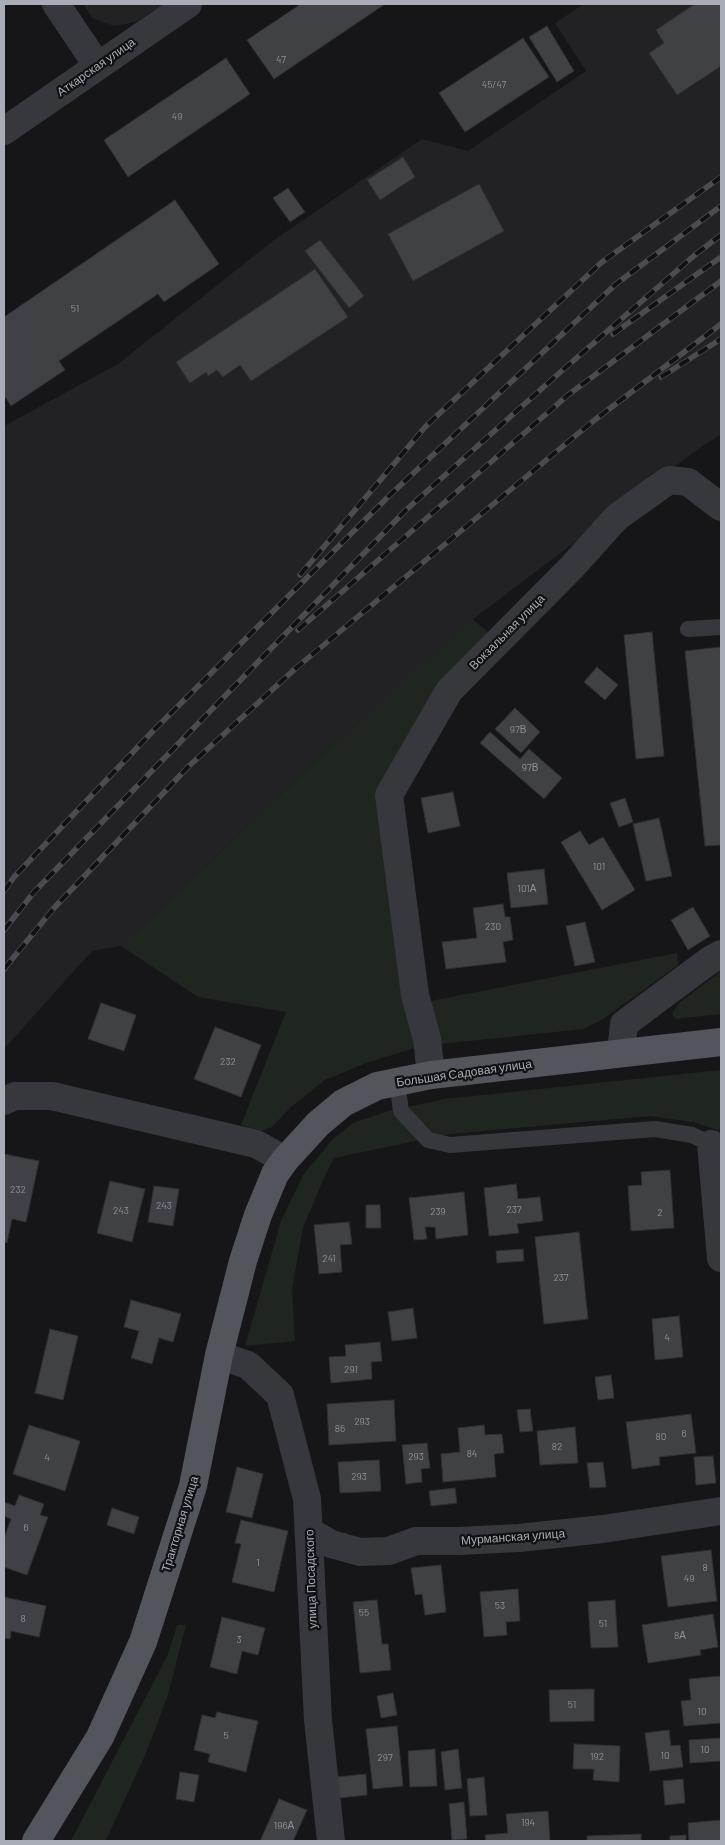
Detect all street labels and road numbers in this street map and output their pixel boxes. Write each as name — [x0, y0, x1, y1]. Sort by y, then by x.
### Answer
street label: Аткарская улица — [54, 35, 138, 99]
street label: Вокзальная улица — [466, 591, 548, 673]
street label: Большая Садовая улица — [395, 1056, 533, 1090]
street label: Тракторная улица — [159, 1474, 201, 1574]
street label: Мурманская улица — [460, 1526, 566, 1548]
street label: улица Посадского — [302, 1529, 320, 1629]

